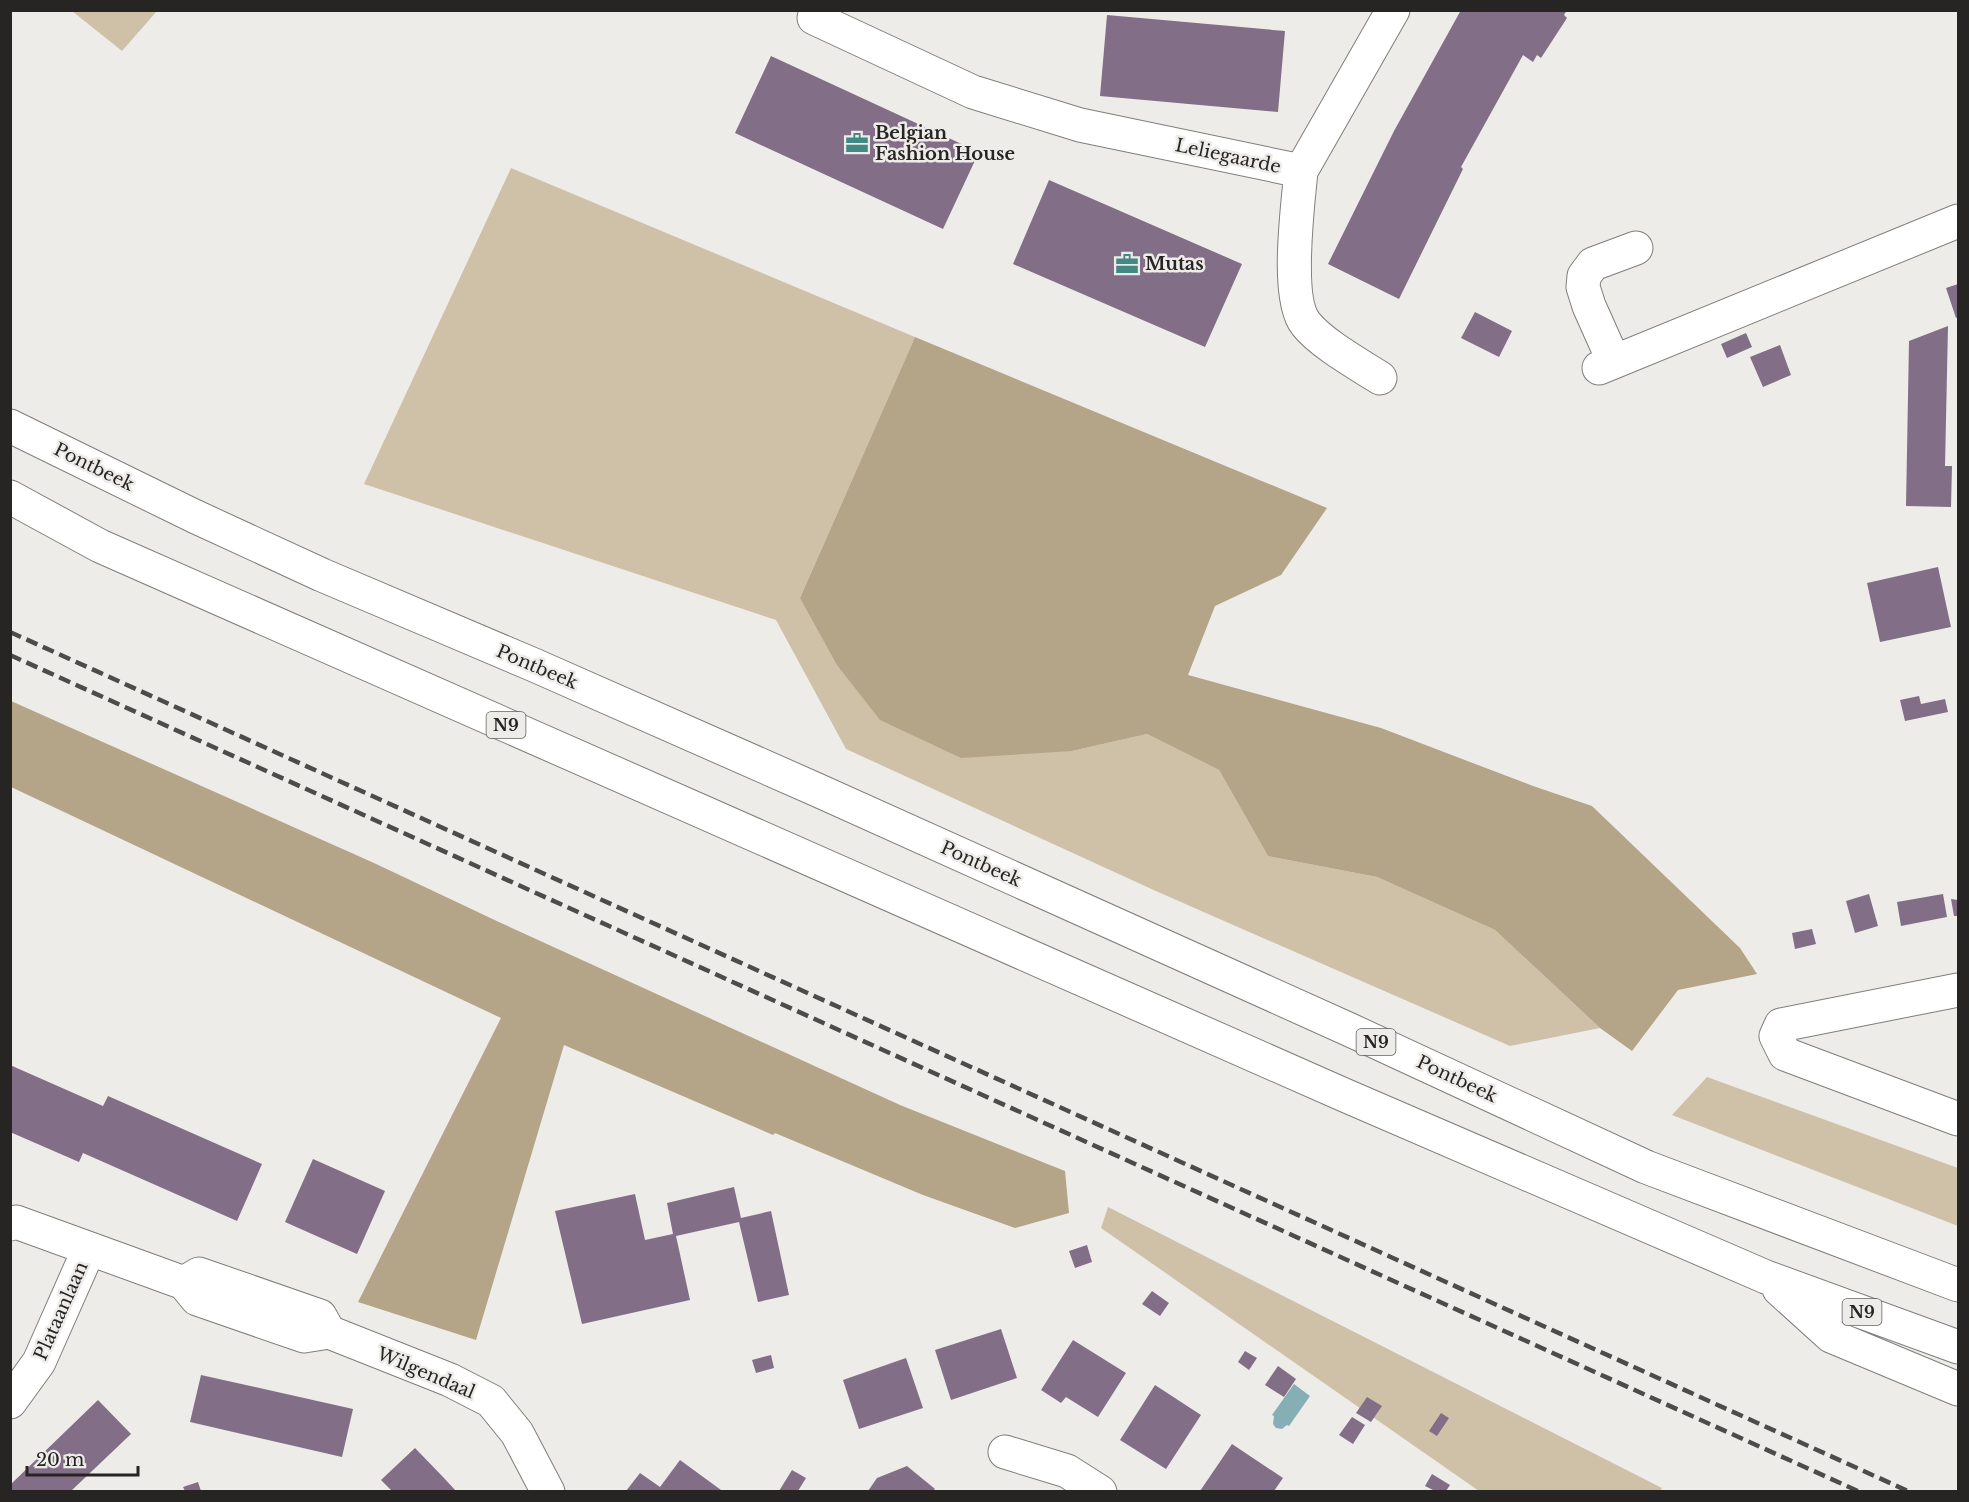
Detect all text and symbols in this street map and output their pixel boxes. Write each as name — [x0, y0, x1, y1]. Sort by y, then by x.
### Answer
place label: Belgian Fashion House — [875, 122, 1015, 165]
office icon: Belgian Fashion House — [844, 130, 870, 156]
street label: Leliegaarde — [1173, 134, 1283, 178]
office icon: Mutas — [1114, 251, 1140, 277]
place label: Mutas — [1145, 253, 1204, 275]
street label: Pontbeek — [50, 438, 138, 496]
street label: Pontbeek — [493, 640, 581, 694]
road number: N9 — [486, 712, 526, 738]
street label: Pontbeek — [937, 836, 1025, 892]
road number: N9 — [1356, 1029, 1396, 1055]
street label: Pontbeek — [1413, 1051, 1501, 1107]
street label: Plataanlaan — [29, 1258, 93, 1364]
road number: N9 — [1842, 1299, 1882, 1325]
street label: Wilgendaal — [373, 1342, 478, 1404]
scale bar — [27, 1439, 138, 1477]
text: 20 m — [36, 1449, 84, 1471]

